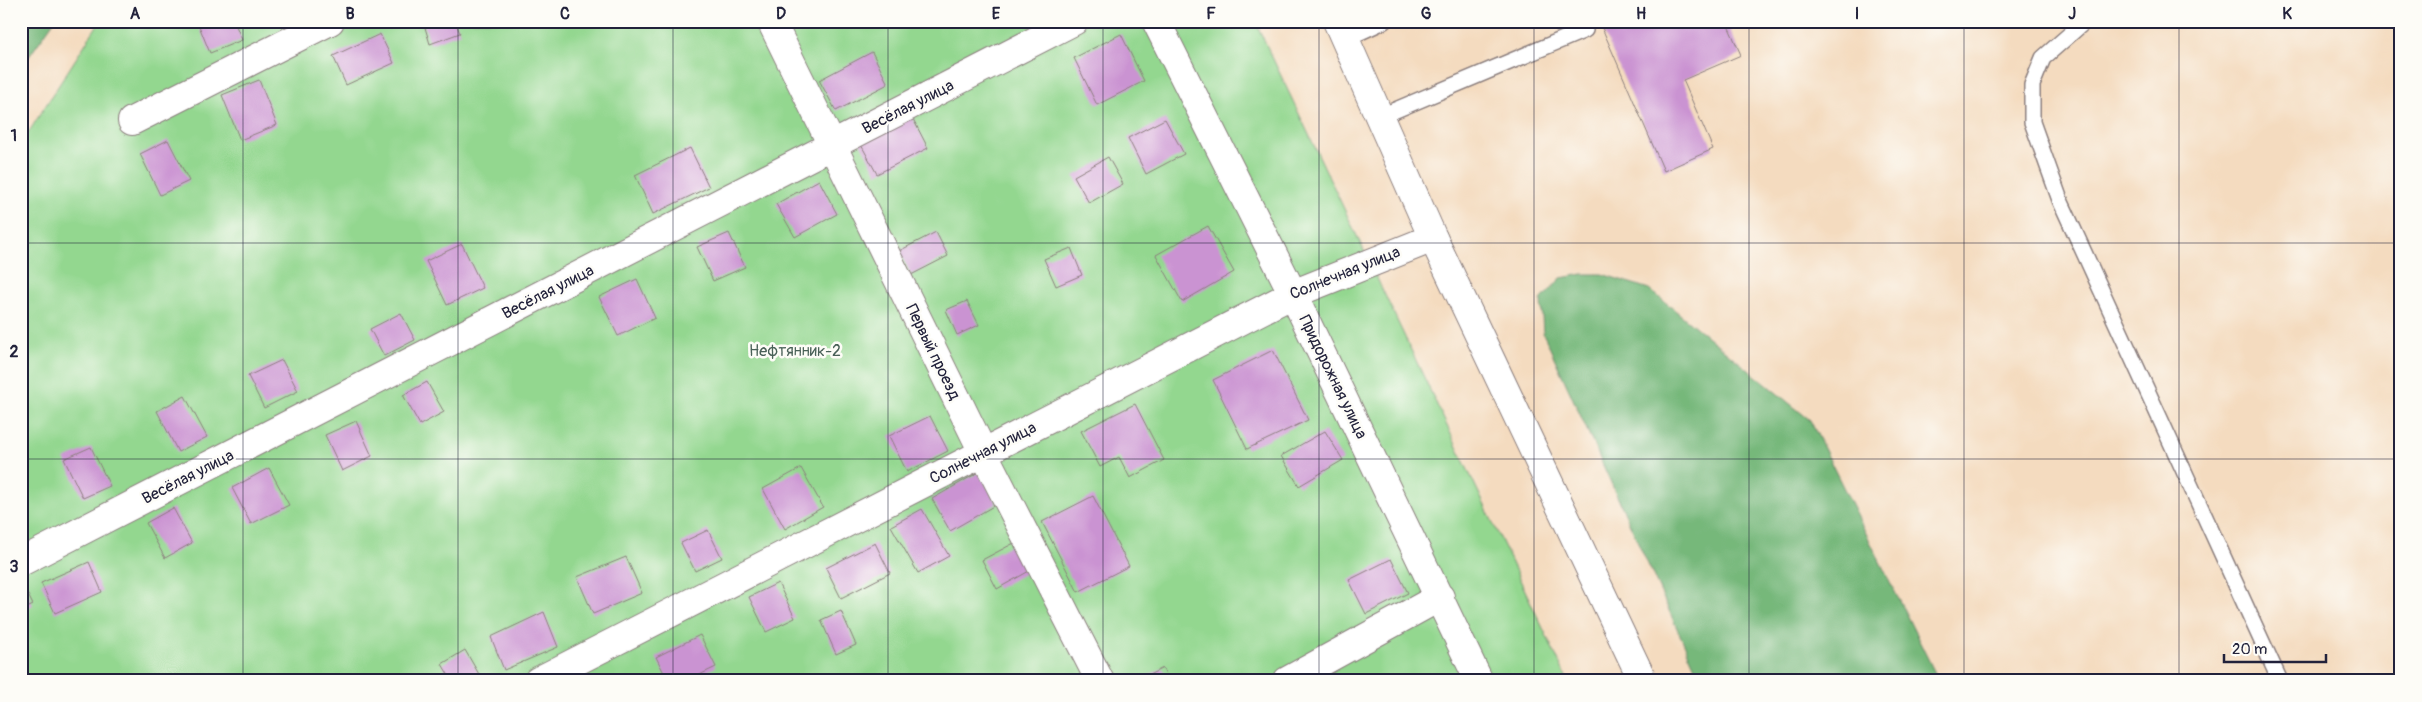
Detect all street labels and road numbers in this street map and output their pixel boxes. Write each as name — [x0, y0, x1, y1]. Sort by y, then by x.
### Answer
street label: Весёлая улица — [859, 75, 957, 139]
street label: Солнечная улица — [1287, 242, 1403, 304]
street label: Весёлая улица — [499, 260, 597, 324]
street label: Первый проезд — [901, 301, 965, 403]
street label: Придорожная улица — [1294, 312, 1372, 442]
street label: Солнечная улица — [926, 418, 1040, 488]
street label: Весёлая улица — [139, 445, 237, 509]

